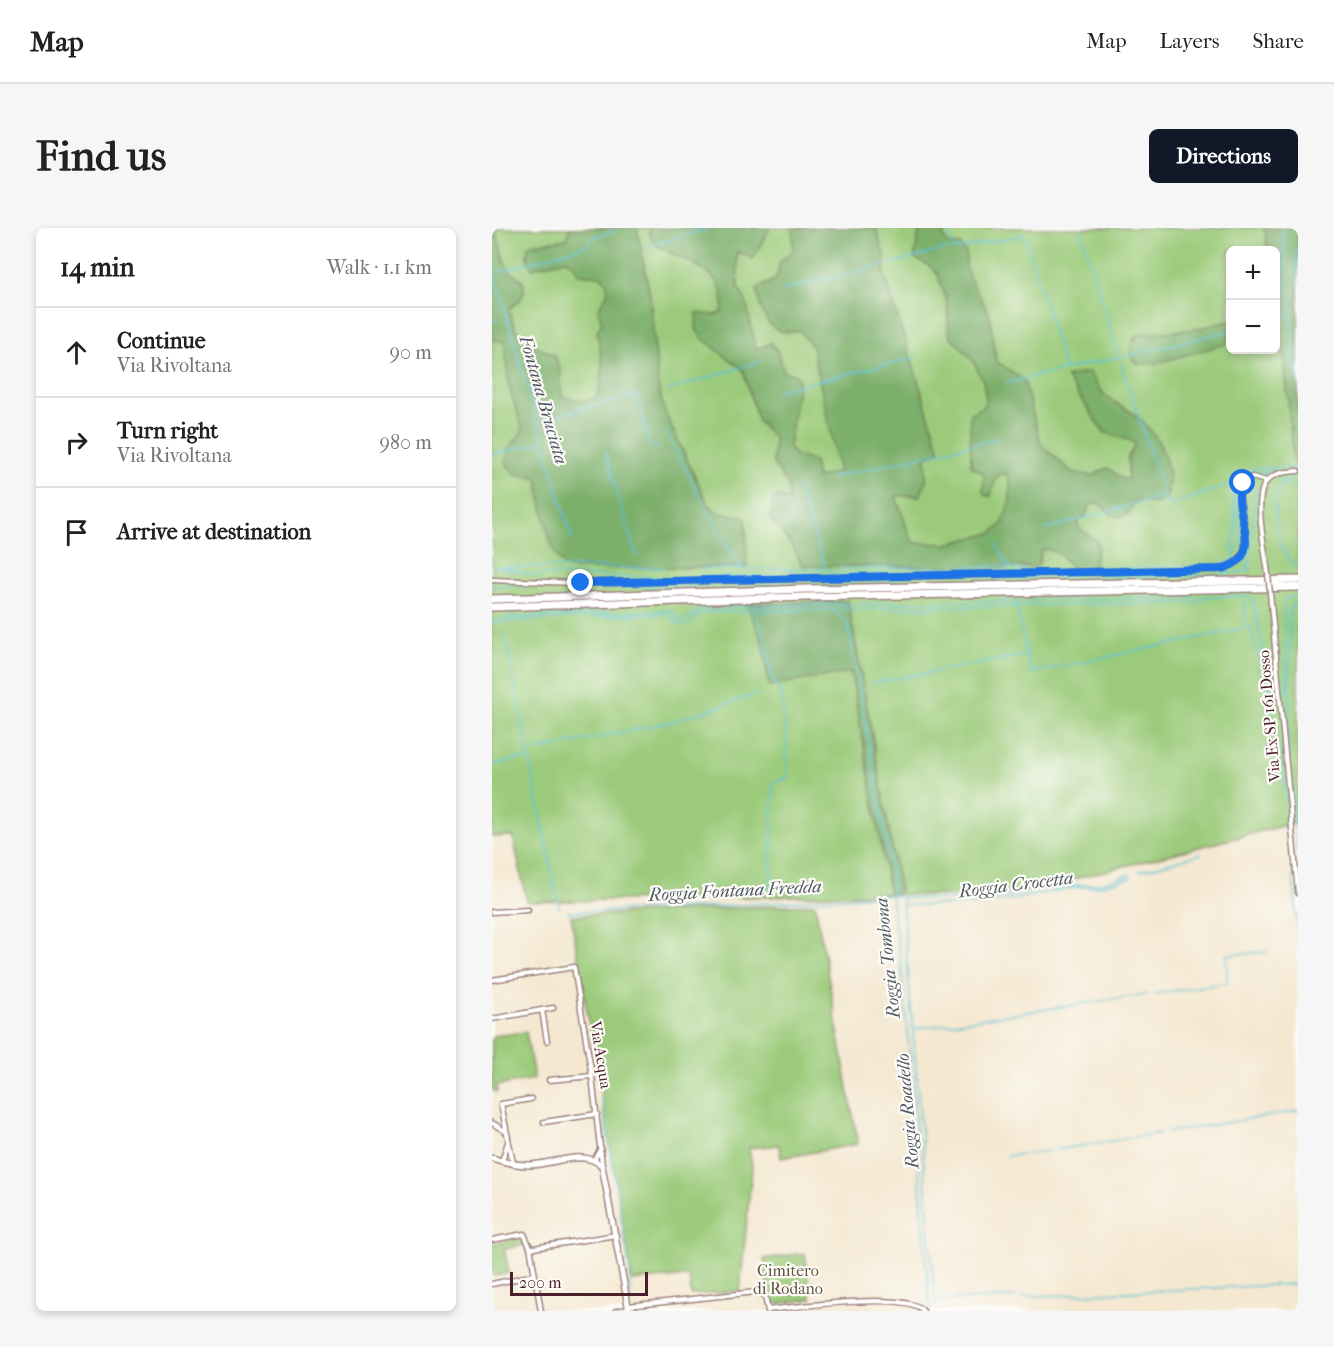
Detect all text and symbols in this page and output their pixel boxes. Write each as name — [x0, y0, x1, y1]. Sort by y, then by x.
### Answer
text: Map — [30, 25, 84, 58]
text: Map — [1086, 29, 1127, 53]
text: Layers — [1160, 29, 1219, 53]
text: Share — [1252, 29, 1304, 53]
button: Directions — [1149, 129, 1298, 183]
text: Find us — [36, 132, 166, 181]
map controls — [1226, 246, 1280, 354]
button: + — [1226, 246, 1280, 300]
text: 14 min — [60, 252, 135, 283]
text: Walk · 1.1 km — [327, 256, 432, 279]
button: − — [1226, 300, 1280, 354]
text: Continue — [117, 328, 206, 354]
water label: Fontana Bruciata — [514, 332, 571, 467]
icon: ahead — [60, 336, 93, 369]
text: 90 m — [390, 341, 432, 364]
text: Via Rivoltana — [117, 354, 232, 377]
text: Turn right — [117, 418, 218, 444]
icon: right — [60, 426, 93, 459]
text: 980 m — [380, 431, 432, 454]
text: Via Rivoltana — [117, 444, 232, 467]
route start — [1229, 469, 1255, 495]
icon: arrive — [60, 516, 93, 549]
text: Arrive at destination — [117, 519, 311, 545]
route end — [567, 569, 593, 595]
street label: Via Ex SP 161 Dosso — [1254, 649, 1284, 784]
water label: Roggia Crocetta — [957, 868, 1074, 903]
water label: Roggia Fontana Fredda — [647, 876, 822, 906]
water label: Roggia Tombona — [871, 897, 905, 1020]
street label: Via Acqua — [586, 1019, 616, 1091]
water label: Roggia Roadello — [892, 1052, 924, 1171]
park label: Cimitero di Rodano — [753, 1261, 823, 1298]
scale bar — [510, 1269, 648, 1296]
text: 200 m — [519, 1273, 562, 1292]

